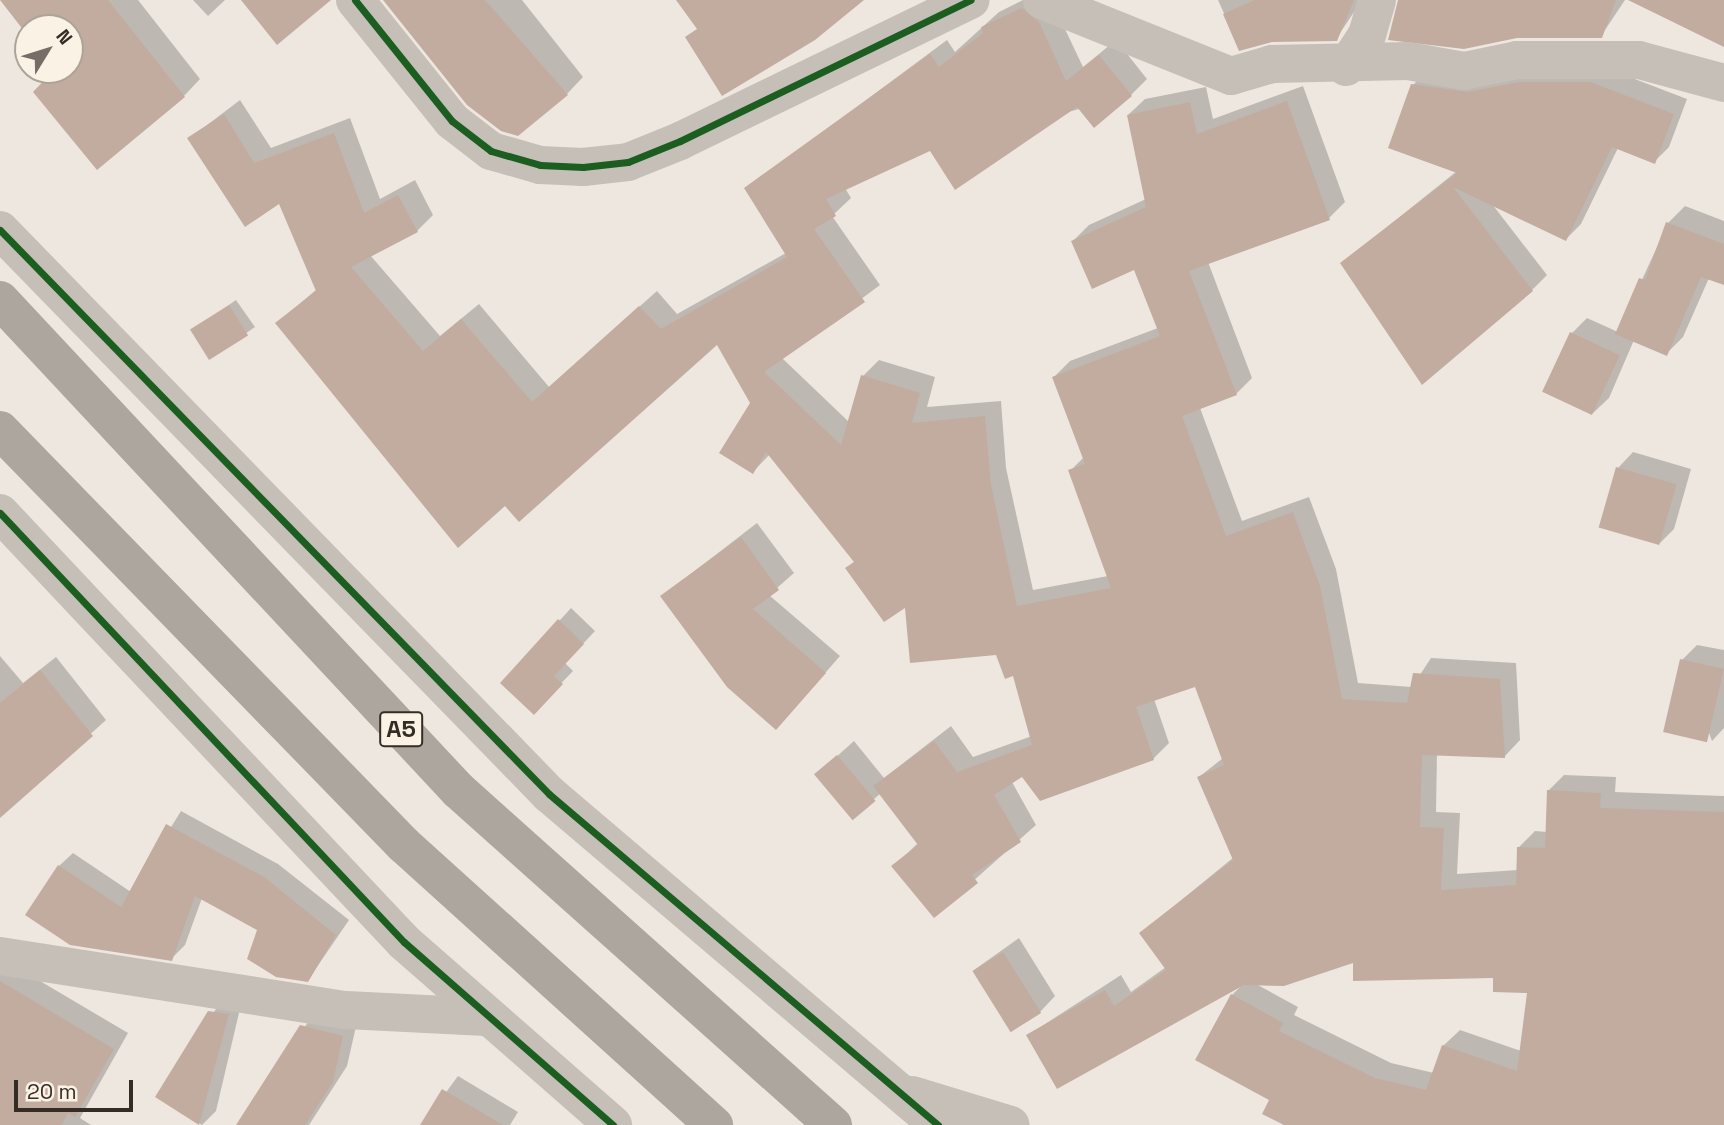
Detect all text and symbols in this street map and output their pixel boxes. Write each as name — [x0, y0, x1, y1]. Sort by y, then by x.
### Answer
north arrow — [14, 14, 84, 84]
text: N — [51, 24, 78, 50]
road number: A5 — [378, 708, 424, 750]
scale bar — [18, 1066, 136, 1110]
text: 20 m — [27, 1078, 77, 1105]

